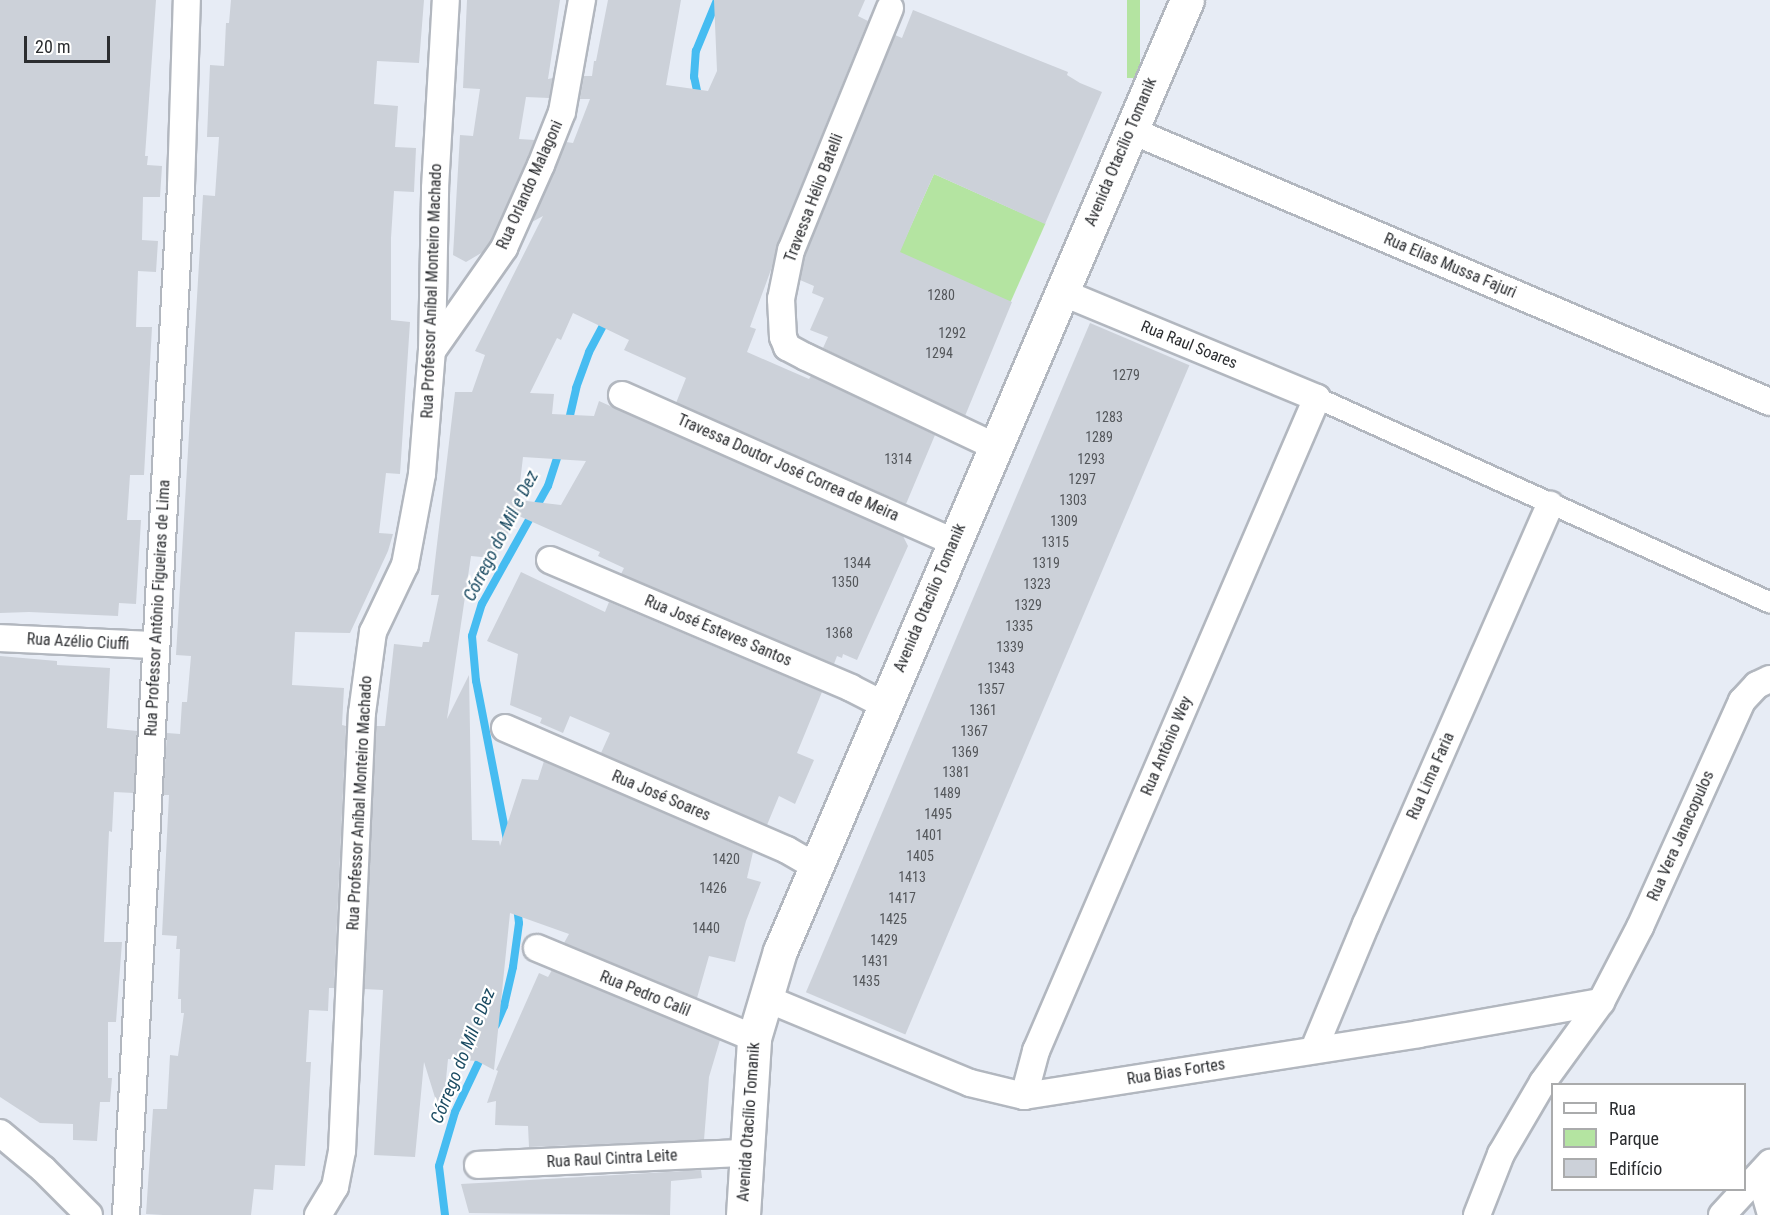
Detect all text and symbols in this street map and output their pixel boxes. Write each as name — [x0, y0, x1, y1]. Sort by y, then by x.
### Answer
scale bar — [27, 24, 112, 62]
text: 20 m — [35, 36, 70, 57]
street label: Avenida Otacílio Tomanik — [1081, 75, 1161, 229]
street label: Rua Orlando Malagoni — [493, 118, 567, 252]
street label: Travessa Hélio Batelli — [781, 131, 847, 265]
street label: Rua Professor Aníbal Monteiro Machado — [418, 163, 446, 419]
street label: Rua Elias Mussa Fajuri — [1381, 229, 1519, 303]
house number: 1280 — [927, 287, 955, 303]
street label: Rua Raul Soares — [1138, 317, 1240, 373]
house number: 1292 — [938, 325, 966, 341]
house number: 1294 — [925, 345, 953, 361]
house number: 1279 — [1112, 367, 1140, 383]
house number: 1283 — [1095, 409, 1123, 425]
street label: Travessa Doutor José Correa de Meira — [674, 410, 902, 526]
house number: 1289 — [1085, 429, 1113, 445]
house number: 1314 — [884, 451, 912, 467]
house number: 1293 — [1077, 451, 1105, 467]
water label: Córrego do Mil e Dez — [459, 467, 543, 605]
house number: 1297 — [1068, 471, 1096, 487]
street label: Rua Professor Antônio Figueiras de Lima — [142, 479, 174, 737]
house number: 1303 — [1059, 492, 1087, 508]
house number: 1309 — [1050, 513, 1078, 529]
street label: Avenida Otacílio Tomanik — [890, 521, 970, 675]
house number: 1315 — [1041, 534, 1069, 550]
house number: 1344 — [843, 555, 871, 571]
house number: 1319 — [1032, 555, 1060, 571]
house number: 1350 — [831, 574, 859, 590]
house number: 1323 — [1023, 576, 1051, 592]
street label: Rua José Esteves Santos — [642, 591, 794, 671]
house number: 1329 — [1014, 597, 1042, 613]
house number: 1335 — [1005, 618, 1033, 634]
house number: 1368 — [825, 625, 853, 641]
street label: Rua Azélio Ciuffi — [26, 630, 130, 654]
house number: 1339 — [996, 639, 1024, 655]
house number: 1343 — [987, 660, 1015, 676]
street label: Rua Professor Aníbal Monteiro Machado — [344, 675, 376, 931]
house number: 1357 — [977, 681, 1005, 697]
street label: Rua Antônio Wey — [1137, 693, 1197, 799]
house number: 1361 — [969, 702, 997, 718]
house number: 1367 — [960, 723, 988, 739]
street label: Rua Lima Faria — [1403, 729, 1459, 823]
house number: 1369 — [951, 744, 979, 760]
house number: 1381 — [942, 764, 970, 780]
street label: Rua José Soares — [609, 767, 713, 825]
street label: Rua Vera Janacopulos — [1644, 768, 1718, 904]
house number: 1489 — [933, 785, 961, 801]
house number: 1495 — [924, 806, 952, 822]
house number: 1401 — [915, 827, 943, 843]
house number: 1405 — [906, 848, 934, 864]
house number: 1420 — [712, 851, 740, 867]
house number: 1413 — [898, 869, 926, 885]
house number: 1426 — [699, 880, 727, 896]
house number: 1417 — [888, 890, 916, 906]
house number: 1425 — [879, 911, 907, 927]
house number: 1440 — [692, 920, 720, 936]
house number: 1429 — [870, 932, 898, 948]
house number: 1431 — [861, 953, 889, 969]
street label: Rua Pedro Calil — [597, 967, 693, 1021]
house number: 1435 — [852, 973, 880, 989]
water label: Córrego do Mil e Dez — [426, 985, 500, 1127]
street label: Avenida Otacílio Tomanik — [734, 1042, 764, 1202]
street label: Rua Bias Fortes — [1126, 1055, 1226, 1089]
legend — [1551, 1083, 1746, 1191]
text: Rua — [1609, 1098, 1636, 1119]
text: Parque — [1609, 1128, 1659, 1149]
street label: Rua Raul Cintra Leite — [546, 1146, 678, 1172]
text: Edifício — [1609, 1158, 1662, 1179]

